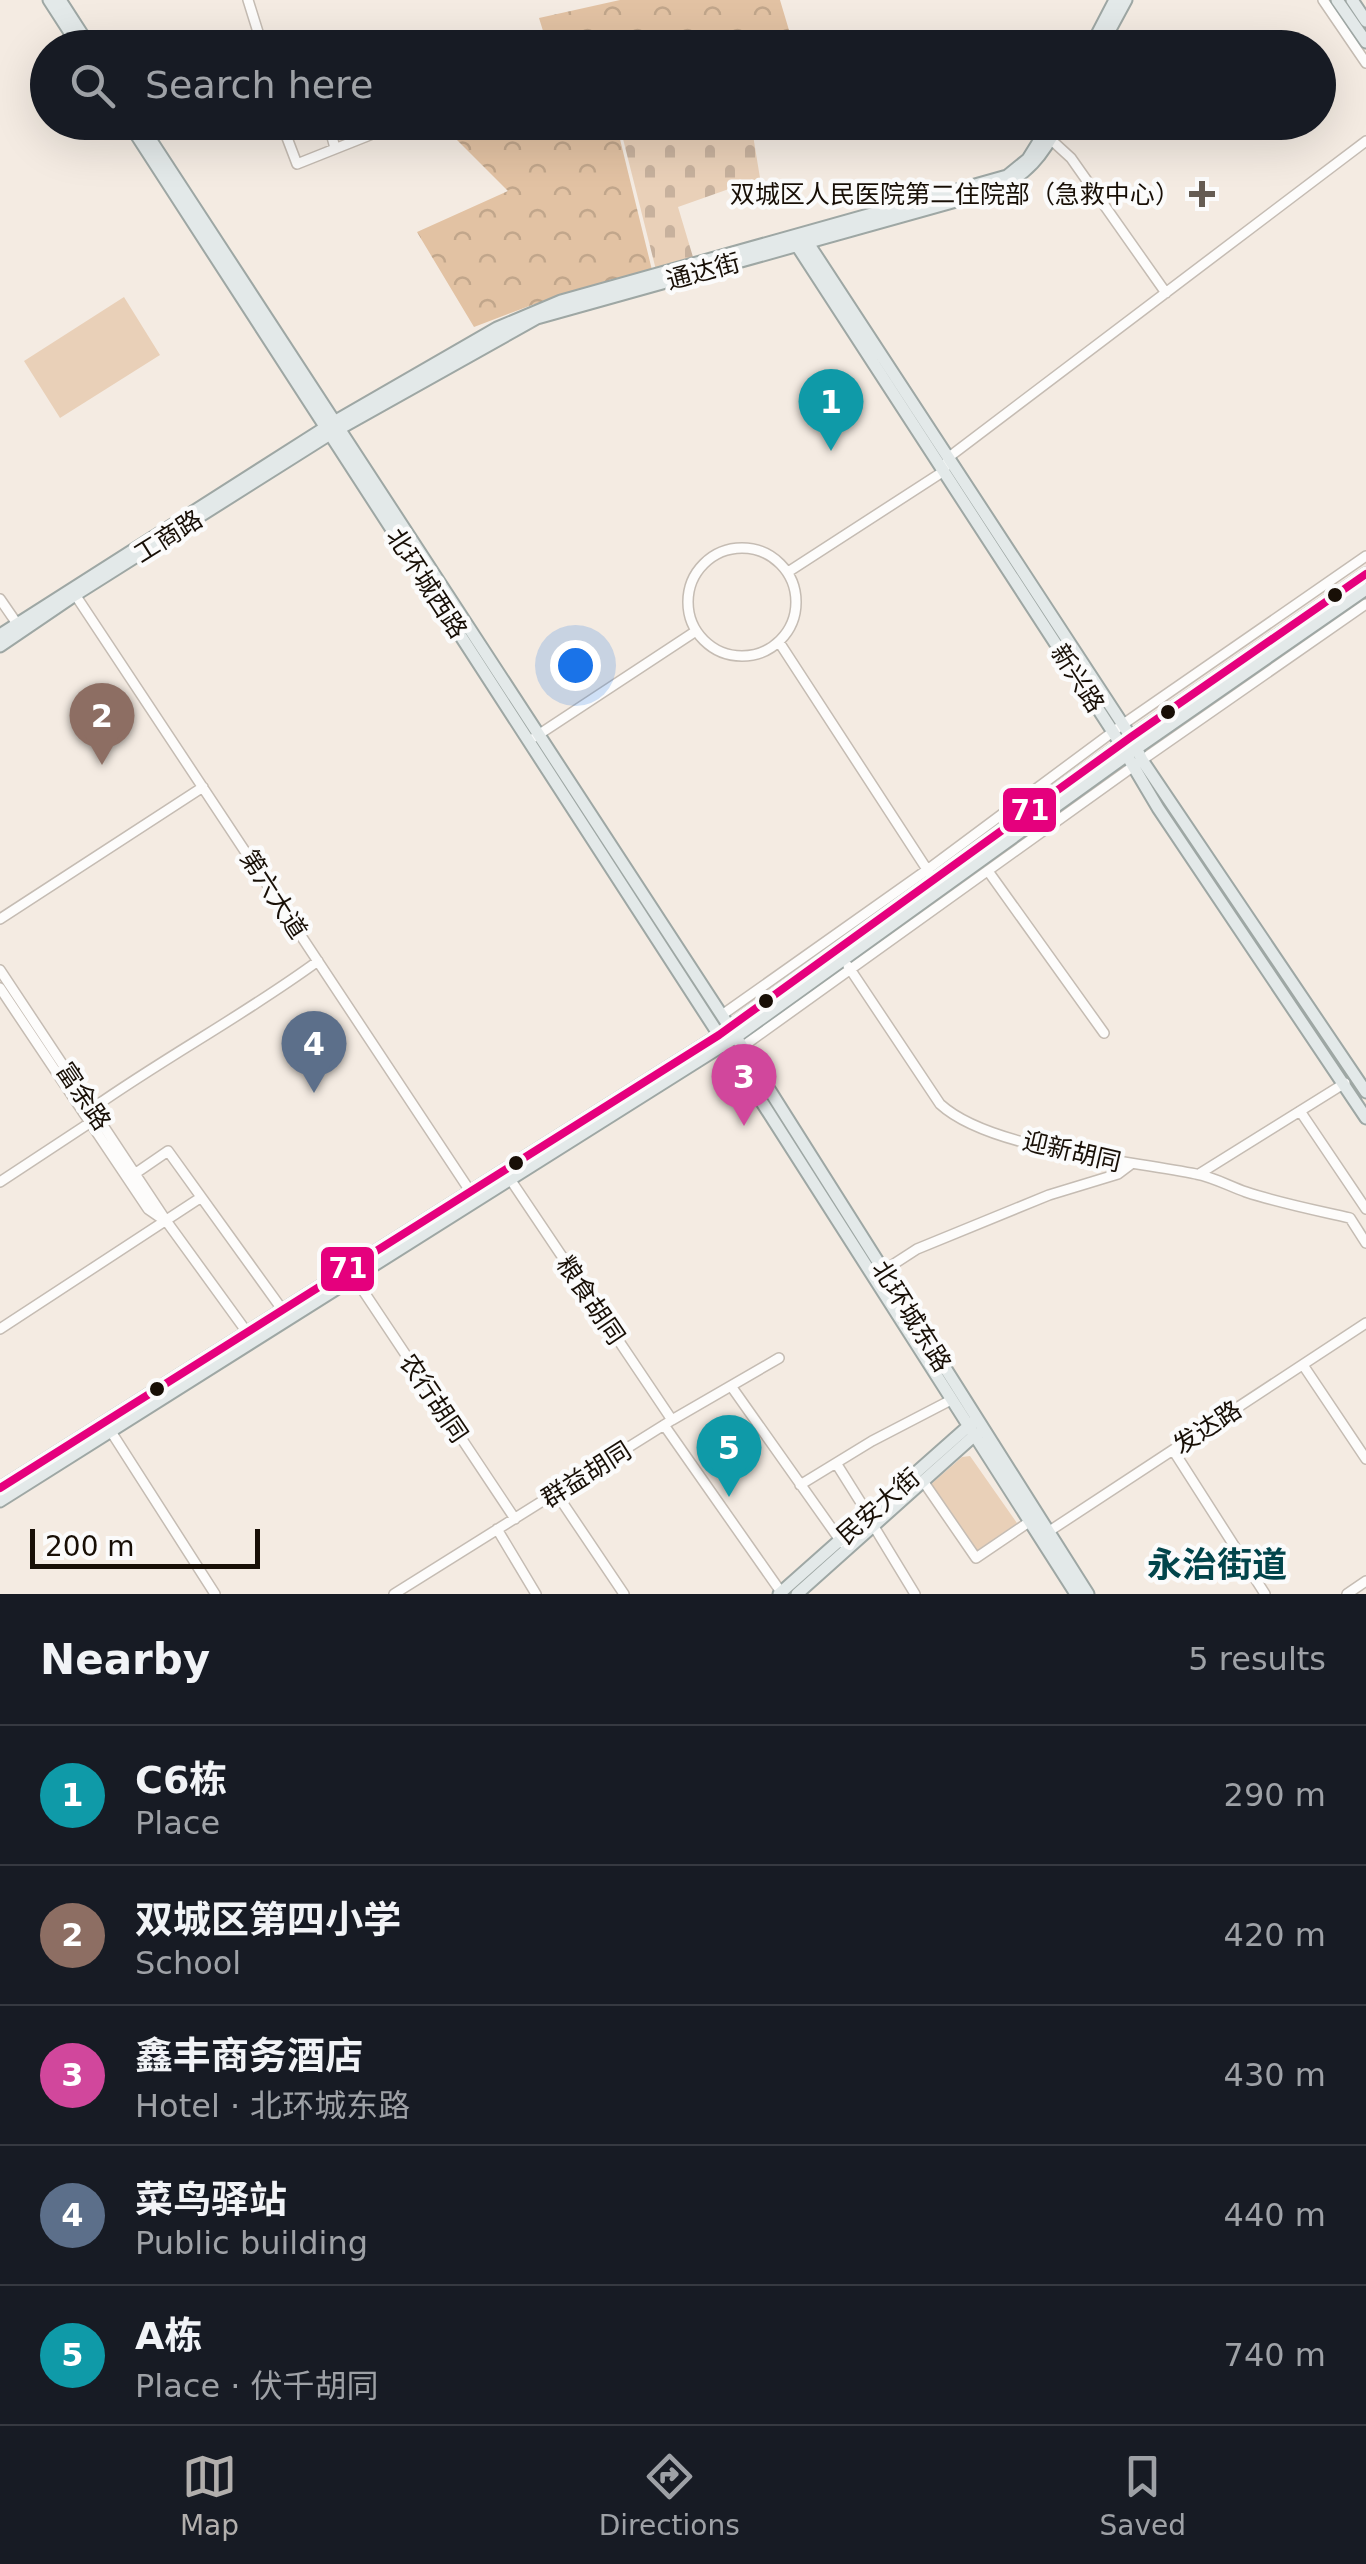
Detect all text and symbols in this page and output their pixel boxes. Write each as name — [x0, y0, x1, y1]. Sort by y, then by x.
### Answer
search box — [30, 30, 1336, 140]
icon: search — [65, 58, 120, 113]
text: Search here — [145, 63, 373, 107]
place label: 双城区人民医院第二住院部（急救中心） — [730, 180, 1180, 209]
marker: 双城区人民医院第二住院部（急救中心） — [1189, 181, 1215, 207]
street label: 通达街 — [663, 248, 743, 295]
pin: 1 — [798, 368, 864, 451]
street label: 工商路 — [129, 504, 208, 569]
street label: 北环城西路 — [380, 523, 473, 644]
unlabelled marker — [1325, 585, 1345, 605]
street label: 新兴路 — [1045, 639, 1110, 718]
your location — [550, 640, 601, 691]
pin: 2 — [70, 682, 134, 765]
unlabelled marker — [1158, 702, 1178, 722]
line badge: 71 — [1001, 786, 1058, 834]
text: 71 — [1011, 794, 1049, 827]
street label: 第六大道 — [234, 844, 313, 944]
unlabelled marker — [756, 991, 776, 1011]
pin: 4 — [282, 1010, 346, 1093]
pin: 3 — [712, 1044, 776, 1126]
street label: 富余路 — [51, 1057, 117, 1135]
street label: 迎新胡同 — [1020, 1126, 1124, 1177]
unlabelled marker — [506, 1153, 526, 1173]
line badge: 71 — [319, 1245, 376, 1293]
street label: 粮食胡同 — [551, 1251, 631, 1350]
text: 71 — [329, 1252, 367, 1285]
street label: 北环城东路 — [866, 1256, 957, 1377]
street label: 农行胡同 — [394, 1349, 474, 1448]
unlabelled marker — [147, 1379, 167, 1399]
street label: 发达路 — [1168, 1395, 1247, 1460]
pin: 5 — [696, 1414, 762, 1497]
street label: 群益胡同 — [536, 1436, 636, 1513]
street label: 民安大街 — [831, 1463, 926, 1550]
scale bar — [30, 1524, 260, 1568]
text: 200 m — [45, 1530, 135, 1563]
district label: 永治街道 — [1147, 1545, 1287, 1585]
text: Nearby — [40, 1635, 210, 1684]
text: 5 results — [1188, 1640, 1326, 1678]
text: C6栋 — [135, 1758, 227, 1802]
text: 1 — [61, 1776, 84, 1814]
text: 290 m — [1224, 1776, 1326, 1814]
text: Place — [135, 1804, 220, 1842]
text: 双城区第四小学 — [135, 1898, 401, 1942]
text: 2 — [61, 1916, 84, 1954]
text: 420 m — [1224, 1916, 1326, 1954]
text: School — [135, 1944, 241, 1982]
text: 鑫丰商务酒店 — [135, 2034, 363, 2078]
text: 3 — [61, 2056, 84, 2094]
text: 430 m — [1224, 2056, 1326, 2094]
text: Hotel · 北环城东路 — [135, 2087, 410, 2125]
text: 菜鸟驿站 — [135, 2178, 287, 2222]
text: 4 — [61, 2196, 84, 2234]
text: 440 m — [1224, 2196, 1326, 2234]
text: Public building — [135, 2224, 368, 2262]
text: A栋 — [135, 2314, 202, 2358]
text: 5 — [61, 2336, 84, 2374]
text: 740 m — [1224, 2336, 1326, 2374]
text: Place · 伏千胡同 — [135, 2367, 379, 2405]
tab: Map — [180, 2449, 239, 2542]
tab: Directions — [599, 2449, 740, 2542]
tab: Saved — [1100, 2449, 1186, 2542]

